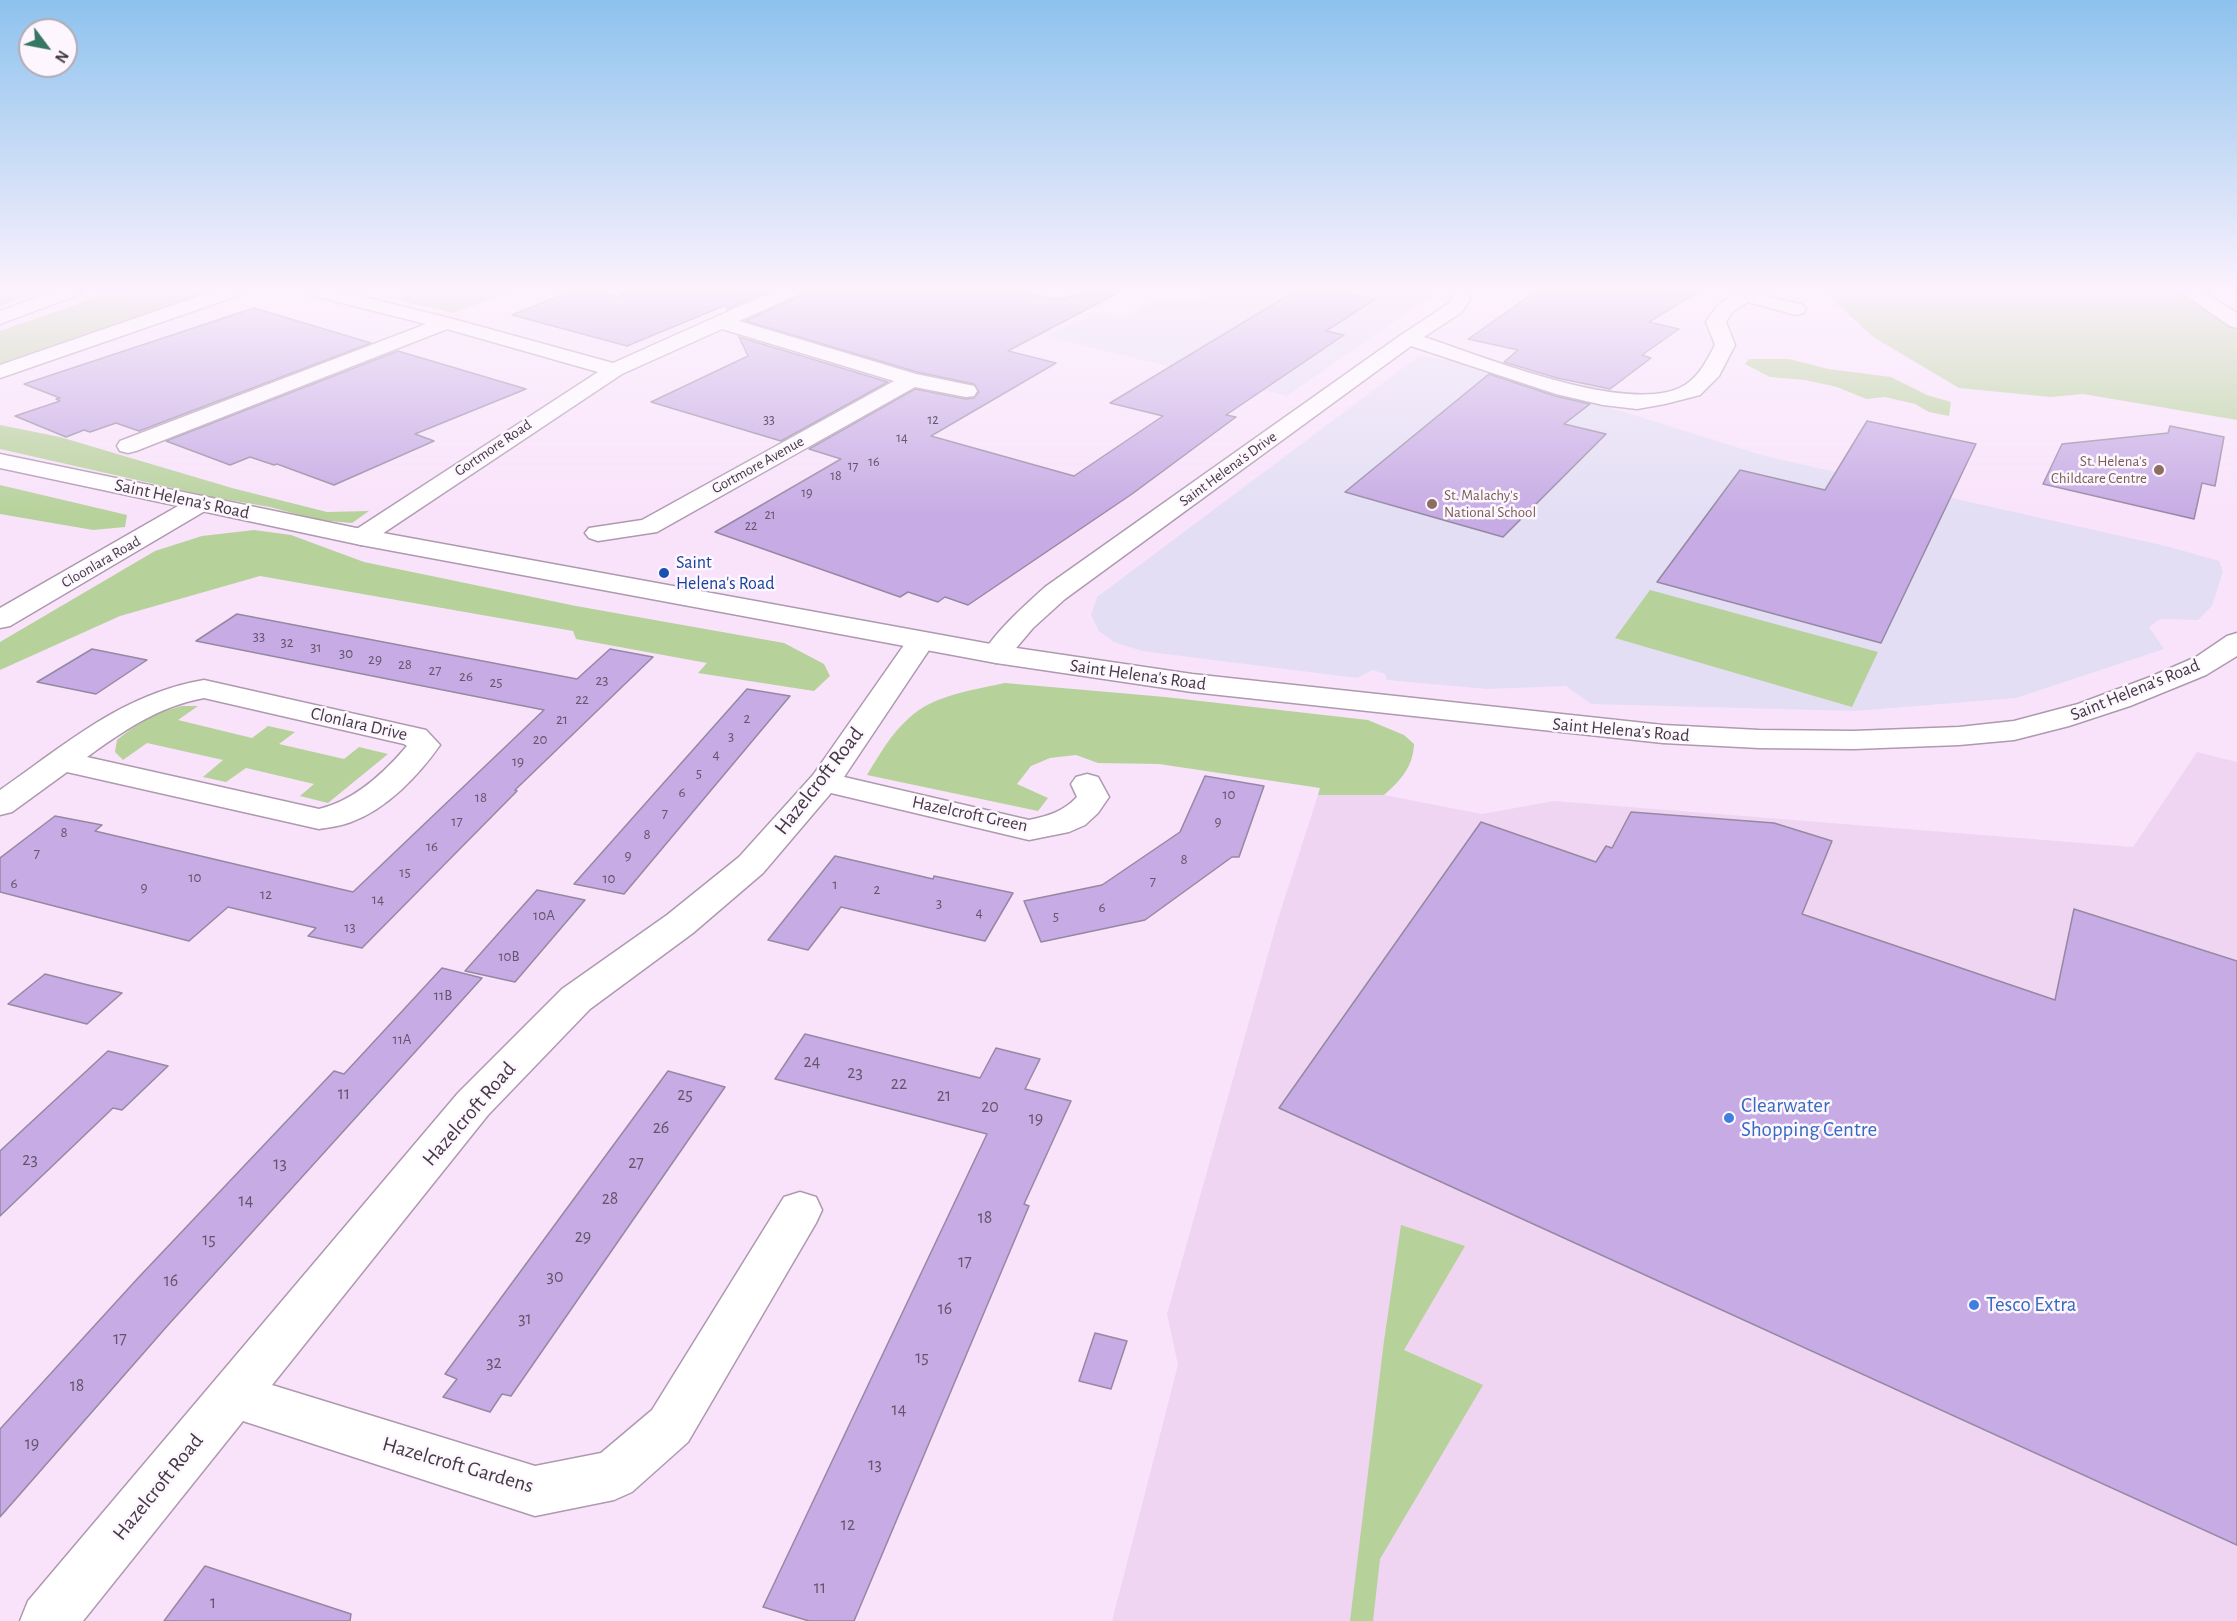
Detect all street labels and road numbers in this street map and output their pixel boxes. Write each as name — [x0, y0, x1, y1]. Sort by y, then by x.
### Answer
street label: Gortmore Road — [451, 416, 535, 480]
street label: Saint Helena's Drive — [1176, 428, 1280, 510]
street label: Gortmore Avenue — [709, 432, 807, 498]
street label: Saint Helena's Road — [113, 474, 251, 524]
street label: Cloonlara Road — [58, 532, 144, 592]
street label: Saint Helena's Road — [2067, 654, 2203, 726]
street label: Saint Helena's Road — [1068, 655, 1208, 695]
street label: Clonlara Drive — [308, 702, 410, 746]
street label: Saint Helena's Road — [1552, 713, 1690, 747]
street label: Hazelcroft Road — [769, 722, 869, 840]
street label: Hazelcroft Green — [910, 791, 1030, 837]
street label: Hazelcroft Road — [417, 1057, 521, 1171]
street label: Hazelcroft Road — [107, 1429, 209, 1545]
street label: Hazelcroft Gardens — [380, 1431, 536, 1499]

